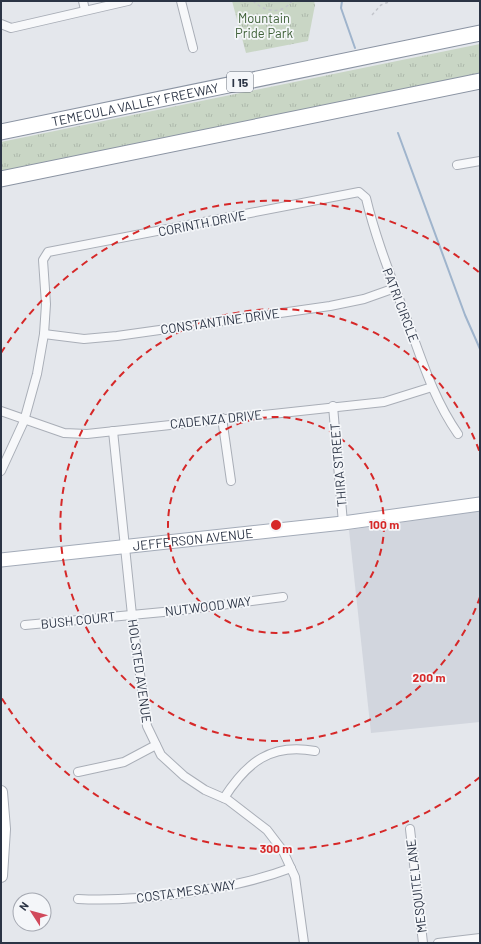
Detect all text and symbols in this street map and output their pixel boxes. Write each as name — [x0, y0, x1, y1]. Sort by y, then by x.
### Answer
park label: Mountain Pride Park — [235, 10, 293, 41]
road number: I 15 — [227, 72, 253, 92]
street label: TEMECULA VALLEY FREEWAY — [50, 79, 220, 129]
street label: CORINTH DRIVE — [157, 207, 247, 239]
street label: PATRI CIRCLE — [380, 266, 423, 344]
street label: CONSTANTINE DRIVE — [159, 305, 281, 337]
street label: CADENZA DRIVE — [169, 406, 263, 432]
street label: THIRA STREET — [326, 422, 350, 508]
text: 100 m — [369, 517, 399, 531]
centre of rings — [269, 518, 283, 532]
street label: JEFFERSON AVENUE — [132, 525, 254, 554]
street label: NUTWOOD WAY — [164, 593, 252, 619]
street label: BUSH COURT — [40, 608, 116, 632]
street label: HOLSTED AVENUE — [125, 618, 155, 724]
text: 200 m — [413, 670, 445, 684]
street label: MESQUITE LANE — [402, 838, 430, 934]
text: 300 m — [260, 841, 292, 855]
street label: COSTA MESA WAY — [135, 876, 237, 906]
north arrow — [12, 892, 52, 932]
text: N — [16, 899, 31, 913]

